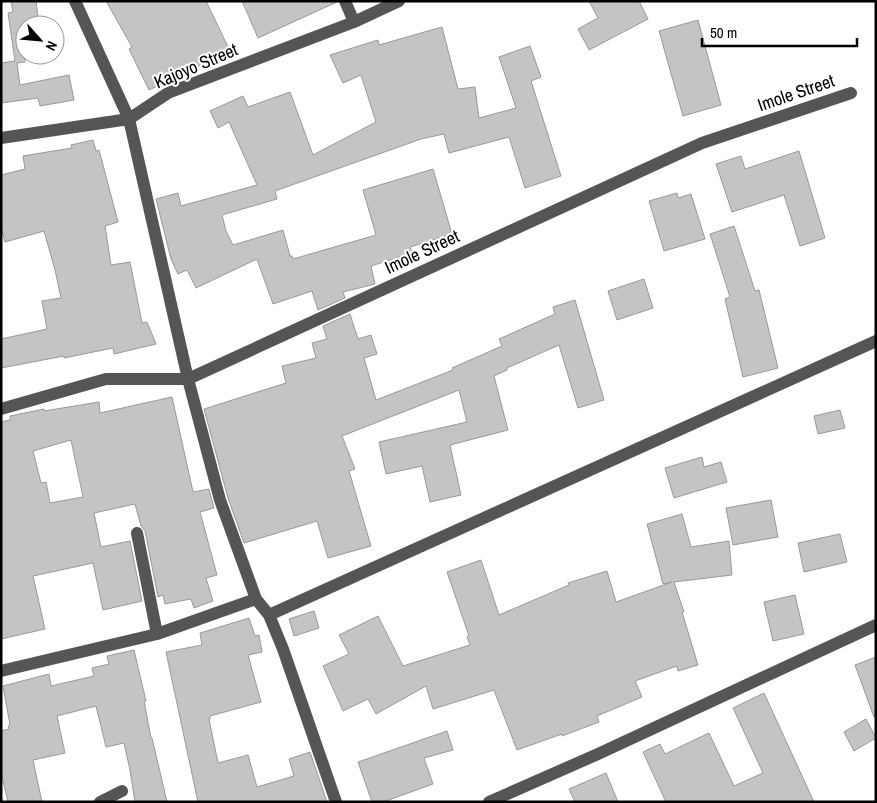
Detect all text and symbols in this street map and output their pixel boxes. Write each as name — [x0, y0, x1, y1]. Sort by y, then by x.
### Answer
north arrow — [15, 15, 65, 65]
scale bar — [702, 15, 857, 47]
text: 50 m — [710, 22, 737, 43]
street label: Kajoyo Street — [150, 37, 241, 94]
text: N — [42, 38, 61, 54]
street label: Imole Street — [754, 68, 838, 117]
street label: Imole Street — [380, 223, 463, 280]

